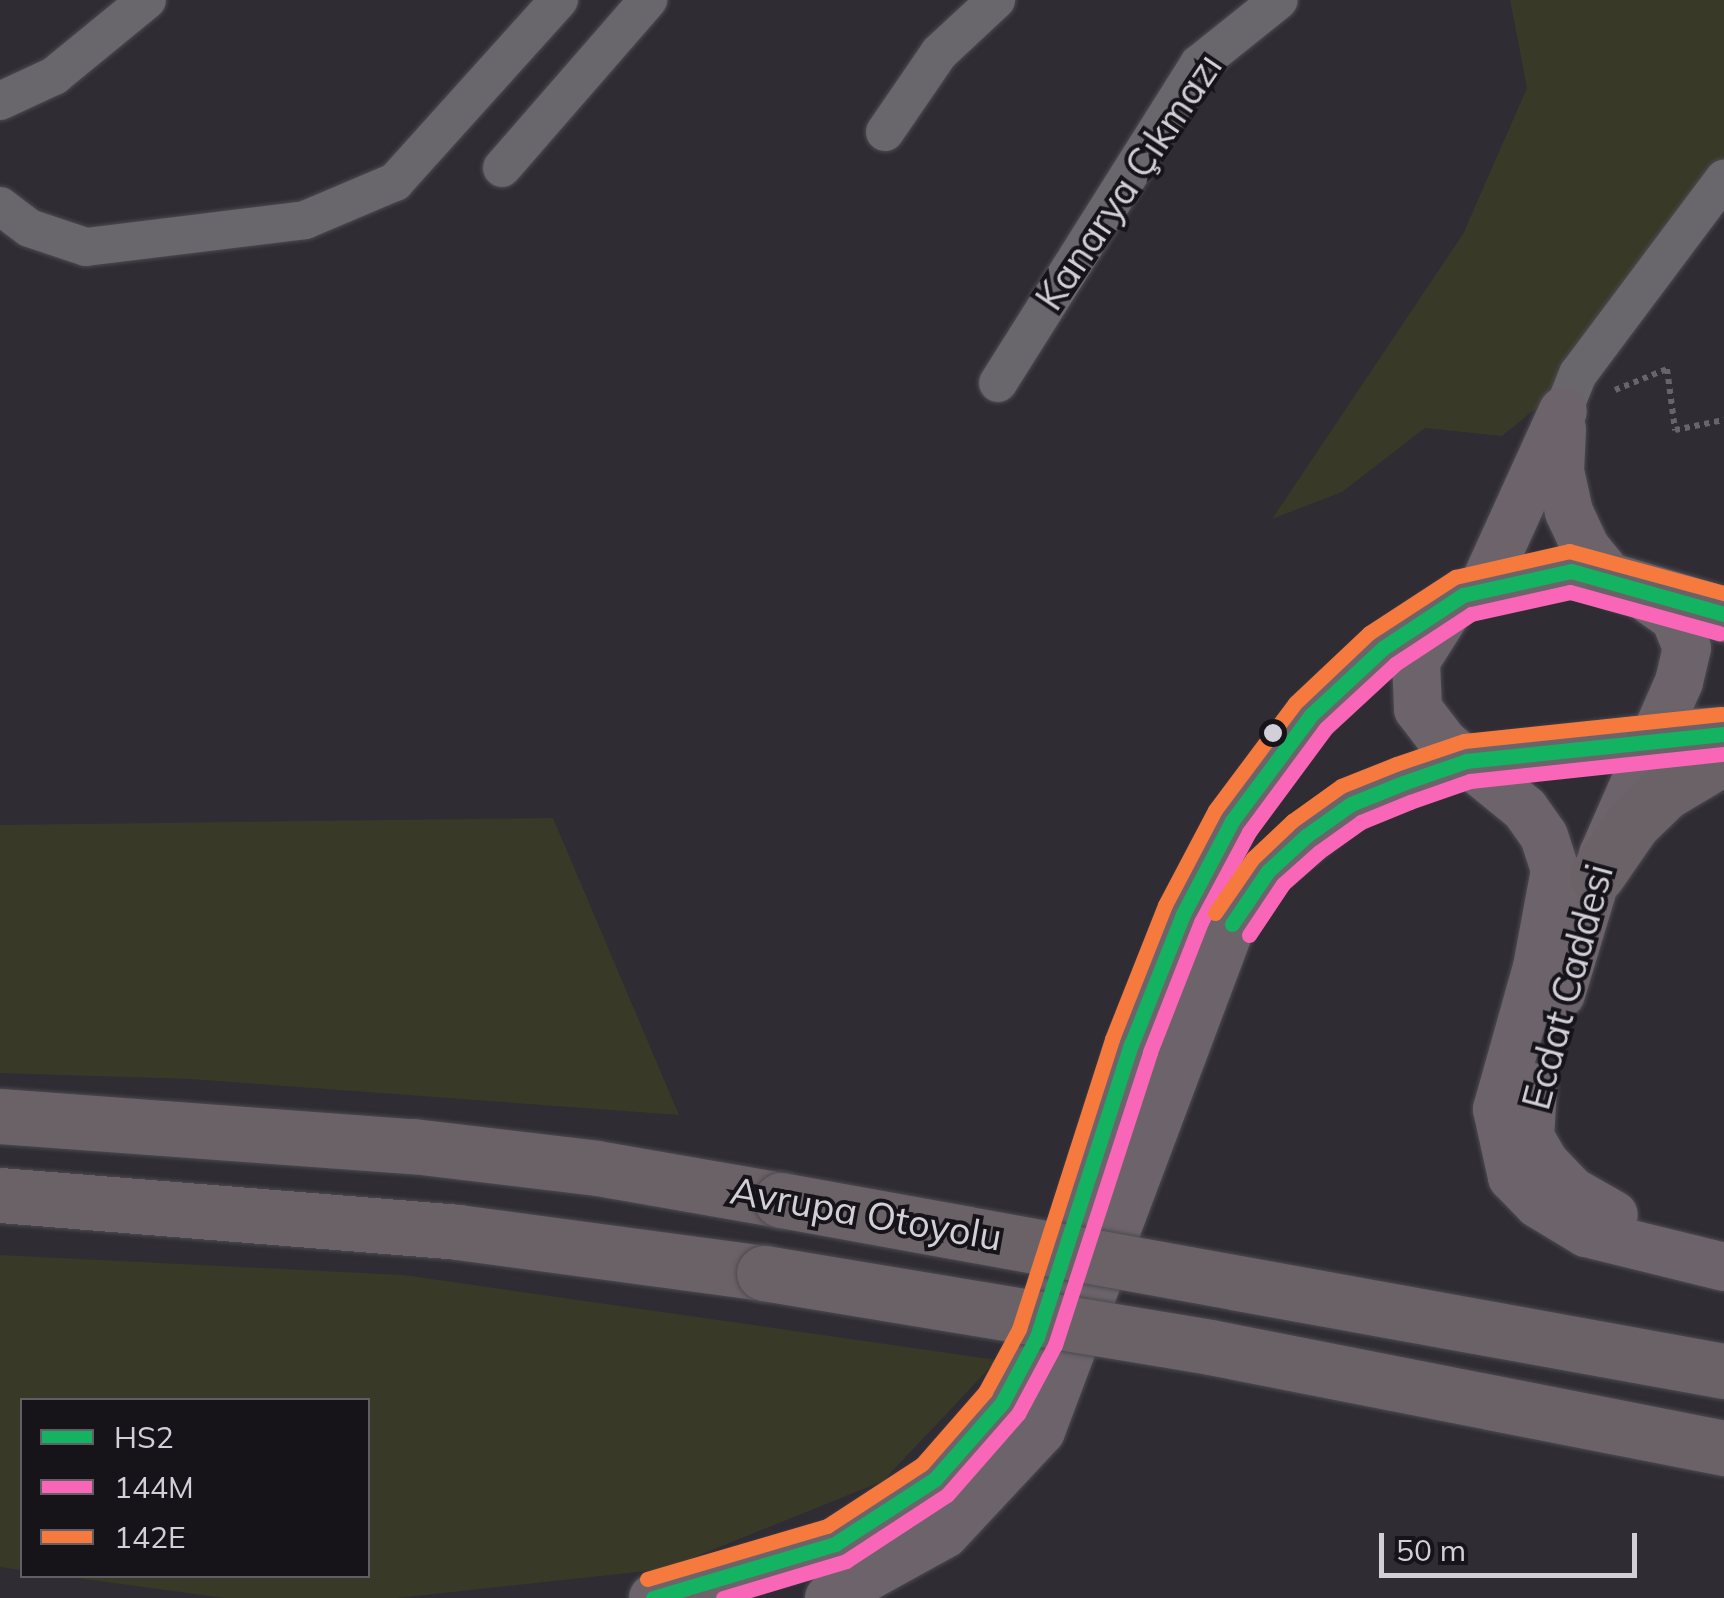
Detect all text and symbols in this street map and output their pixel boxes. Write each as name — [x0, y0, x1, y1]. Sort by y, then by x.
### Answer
street label: Kanarya Çıkmazı — [1027, 45, 1231, 319]
unlabelled marker — [1263, 723, 1283, 743]
street label: Ecdat Caddesi — [1513, 860, 1623, 1114]
street label: Avrupa Otoyolu — [727, 1168, 1005, 1260]
legend — [20, 1398, 370, 1578]
text: HS2 — [114, 1418, 174, 1456]
text: 144M — [114, 1468, 194, 1506]
scale bar — [1384, 1513, 1642, 1575]
text: 142E — [114, 1518, 186, 1556]
text: 50 m — [1396, 1531, 1466, 1569]

